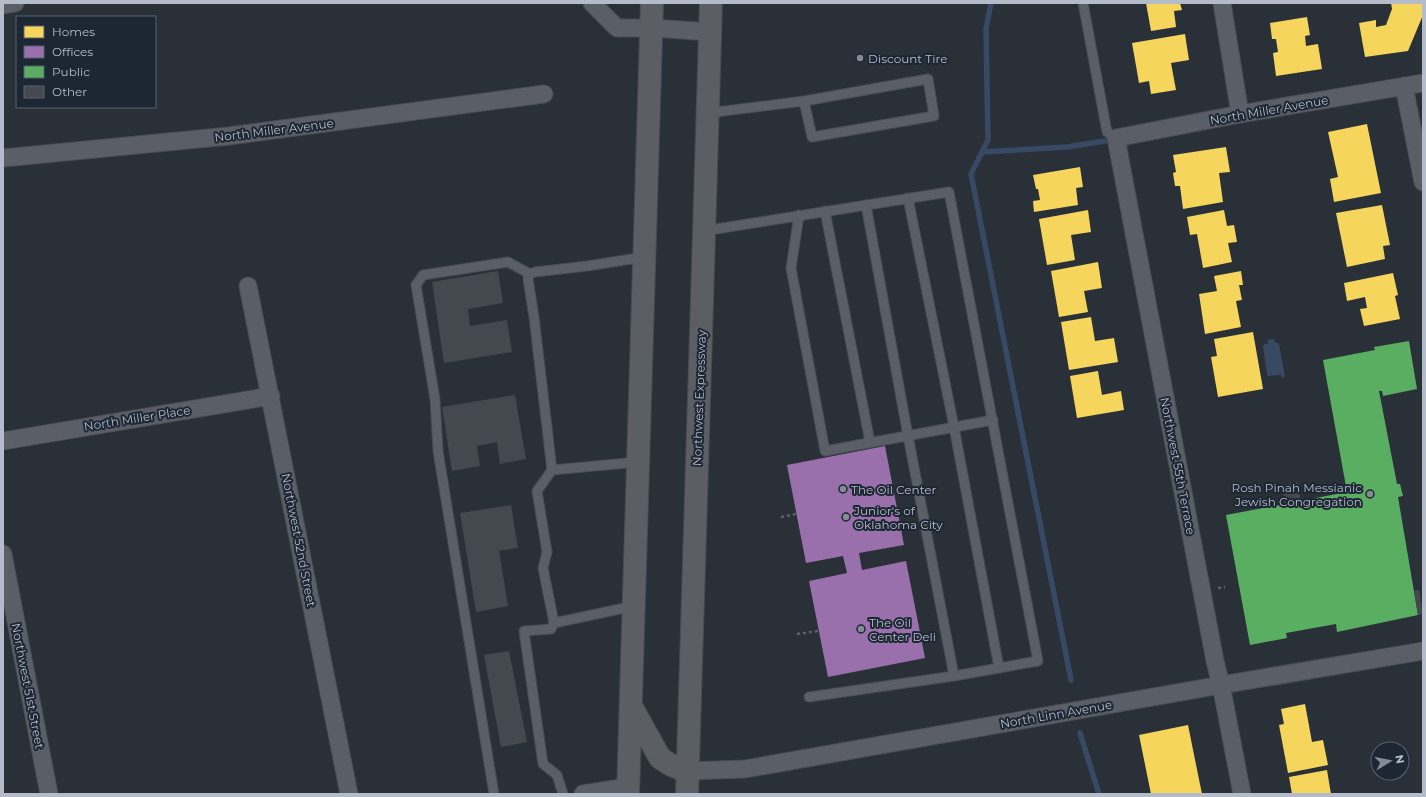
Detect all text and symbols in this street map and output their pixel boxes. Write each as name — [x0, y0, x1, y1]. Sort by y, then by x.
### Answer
legend — [16, 16, 156, 108]
text: Homes — [52, 24, 95, 39]
text: Offices — [52, 44, 93, 59]
place label: Discount Tire — [868, 51, 947, 66]
marker: Discount Tire — [855, 53, 865, 63]
text: Public — [52, 64, 90, 79]
text: Other — [52, 84, 87, 99]
street label: North Miller Avenue — [1209, 92, 1329, 128]
street label: North Miller Avenue — [214, 115, 334, 145]
street label: Northwest Expressway — [689, 329, 709, 466]
street label: Northwest 55th Terrace — [1157, 396, 1199, 536]
street label: North Miller Place — [83, 402, 191, 434]
street label: Northwest 52nd Street — [279, 472, 319, 608]
place label: Rosh Pinah Messianic Jewish Congregation — [1232, 480, 1362, 509]
place label: The Oil Center — [851, 482, 937, 497]
marker: The Oil Center — [838, 484, 848, 494]
marker: Rosh Pinah Messianic Jewish Congregation — [1365, 489, 1375, 499]
place label: Junior's of Oklahoma City — [853, 503, 943, 532]
marker: Junior's of Oklahoma City — [841, 512, 851, 522]
place label: The Oil Center Deli — [869, 615, 936, 644]
street label: Northwest 51st Street — [8, 622, 48, 750]
marker: The Oil Center Deli — [856, 624, 866, 634]
street label: North Linn Avenue — [999, 697, 1113, 731]
north arrow — [1370, 741, 1410, 781]
text: N — [1392, 754, 1408, 765]

